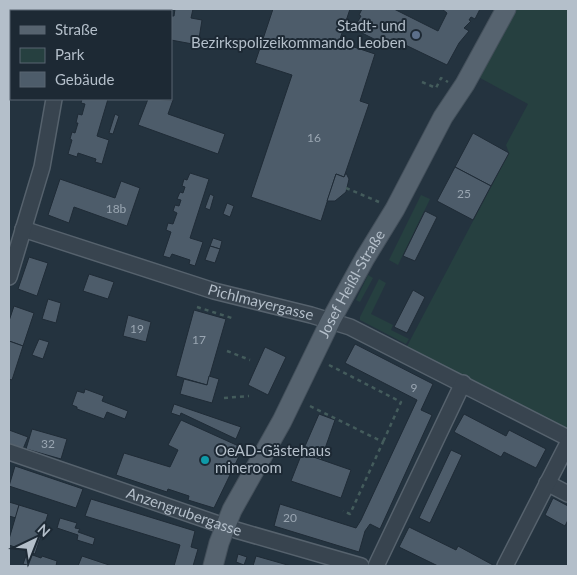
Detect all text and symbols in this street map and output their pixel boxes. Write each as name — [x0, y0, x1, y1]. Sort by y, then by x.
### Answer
legend — [10, 10, 172, 100]
place label: Stadt- und Bezirkspolizeikommando Leoben — [191, 16, 406, 51]
text: Straße — [55, 20, 98, 38]
marker: Stadt- und Bezirkspolizeikommando Leoben — [410, 29, 422, 41]
text: Park — [55, 45, 85, 63]
text: Gebäude — [55, 70, 114, 88]
house number: 16 — [307, 130, 321, 145]
house number: 25 — [457, 186, 471, 201]
house number: 18b — [106, 201, 127, 216]
street label: Josef Heißl-Straße — [314, 226, 388, 341]
street label: Pichlmayergasse — [206, 280, 316, 323]
house number: 19 — [130, 321, 144, 336]
house number: 17 — [192, 332, 206, 347]
house number: 9 — [411, 380, 418, 395]
house number: 32 — [41, 436, 55, 451]
place label: OeAD-Gästehaus mineroom — [215, 441, 331, 476]
marker: OeAD-Gästehaus mineroom — [199, 454, 211, 466]
street label: Anzengrubergasse — [124, 483, 244, 539]
house number: 20 — [283, 510, 297, 525]
north arrow — [10, 515, 60, 565]
text: N — [34, 520, 54, 540]

